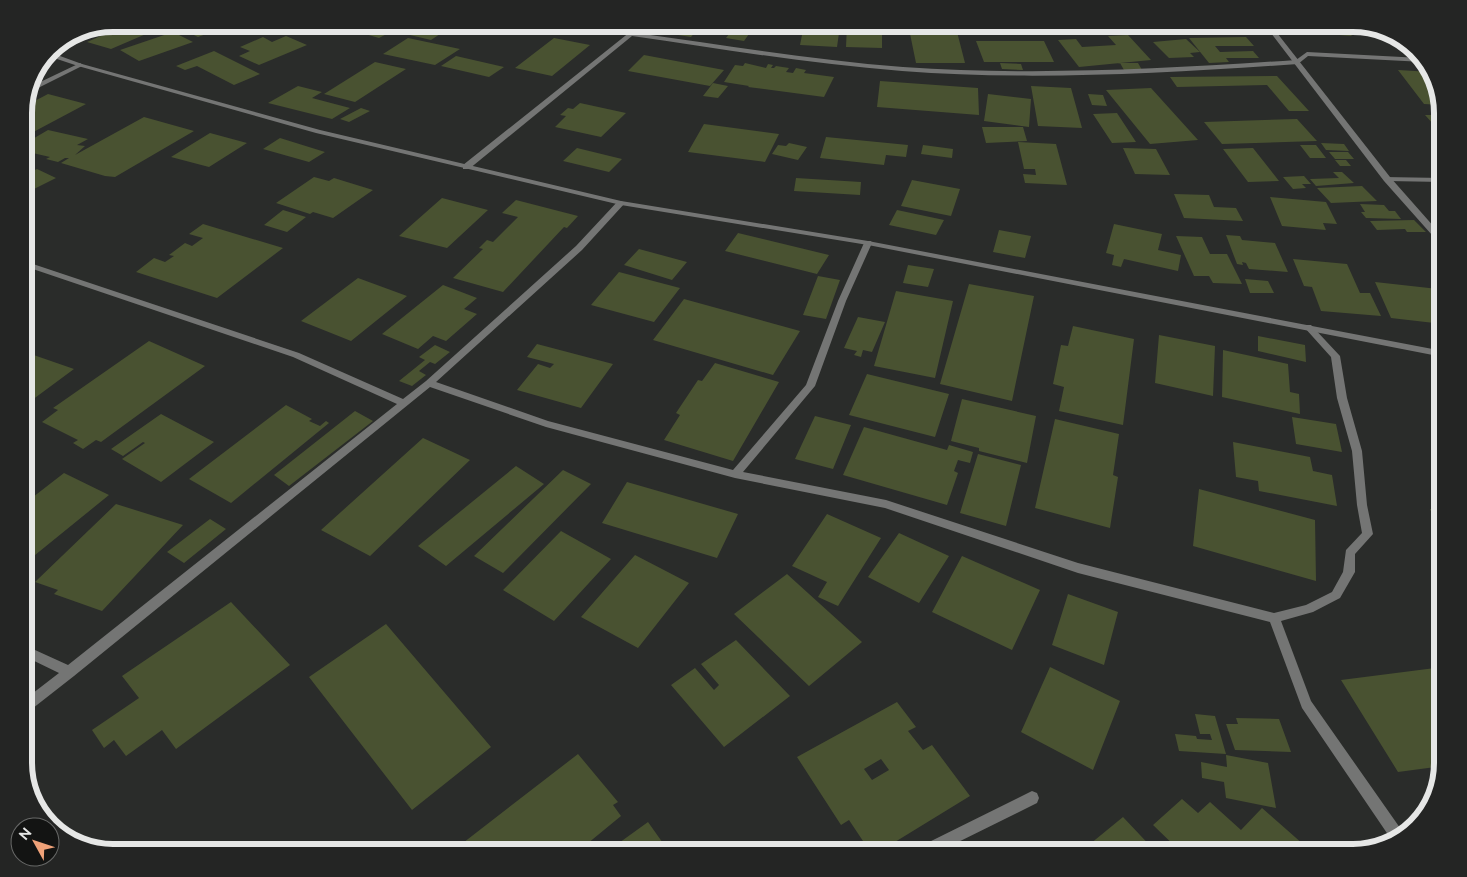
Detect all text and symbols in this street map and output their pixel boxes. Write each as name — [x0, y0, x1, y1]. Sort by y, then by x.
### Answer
north arrow — [10, 817, 60, 867]
text: N — [15, 824, 35, 843]

